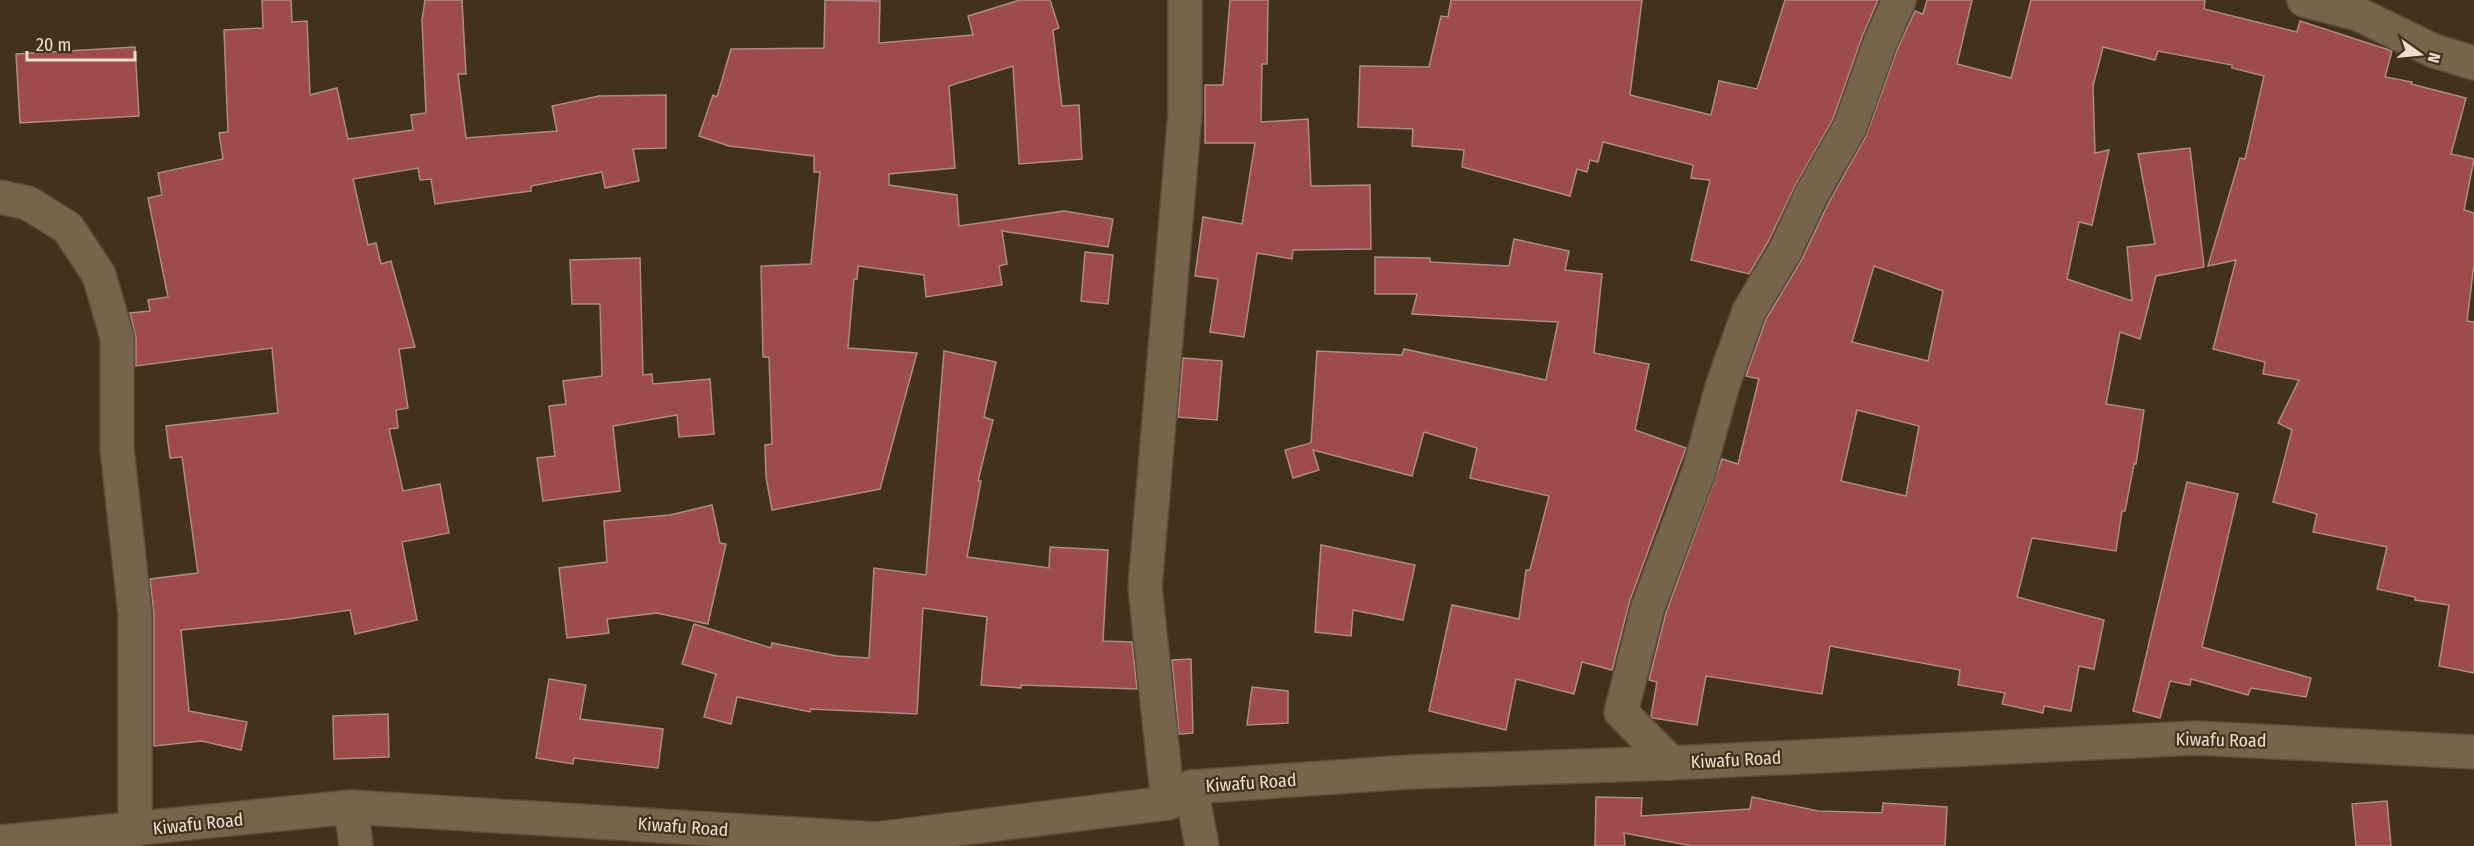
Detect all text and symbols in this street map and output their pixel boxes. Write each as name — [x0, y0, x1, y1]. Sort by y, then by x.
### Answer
scale bar — [27, 24, 135, 62]
north arrow — [2390, 24, 2450, 84]
text: 20 m — [36, 34, 71, 56]
text: N — [2424, 51, 2444, 65]
street label: Kiwafu Road — [2175, 728, 2267, 752]
street label: Kiwafu Road — [1690, 747, 1782, 773]
street label: Kiwafu Road — [1205, 769, 1297, 797]
street label: Kiwafu Road — [152, 808, 244, 840]
street label: Kiwafu Road — [637, 813, 729, 841]

